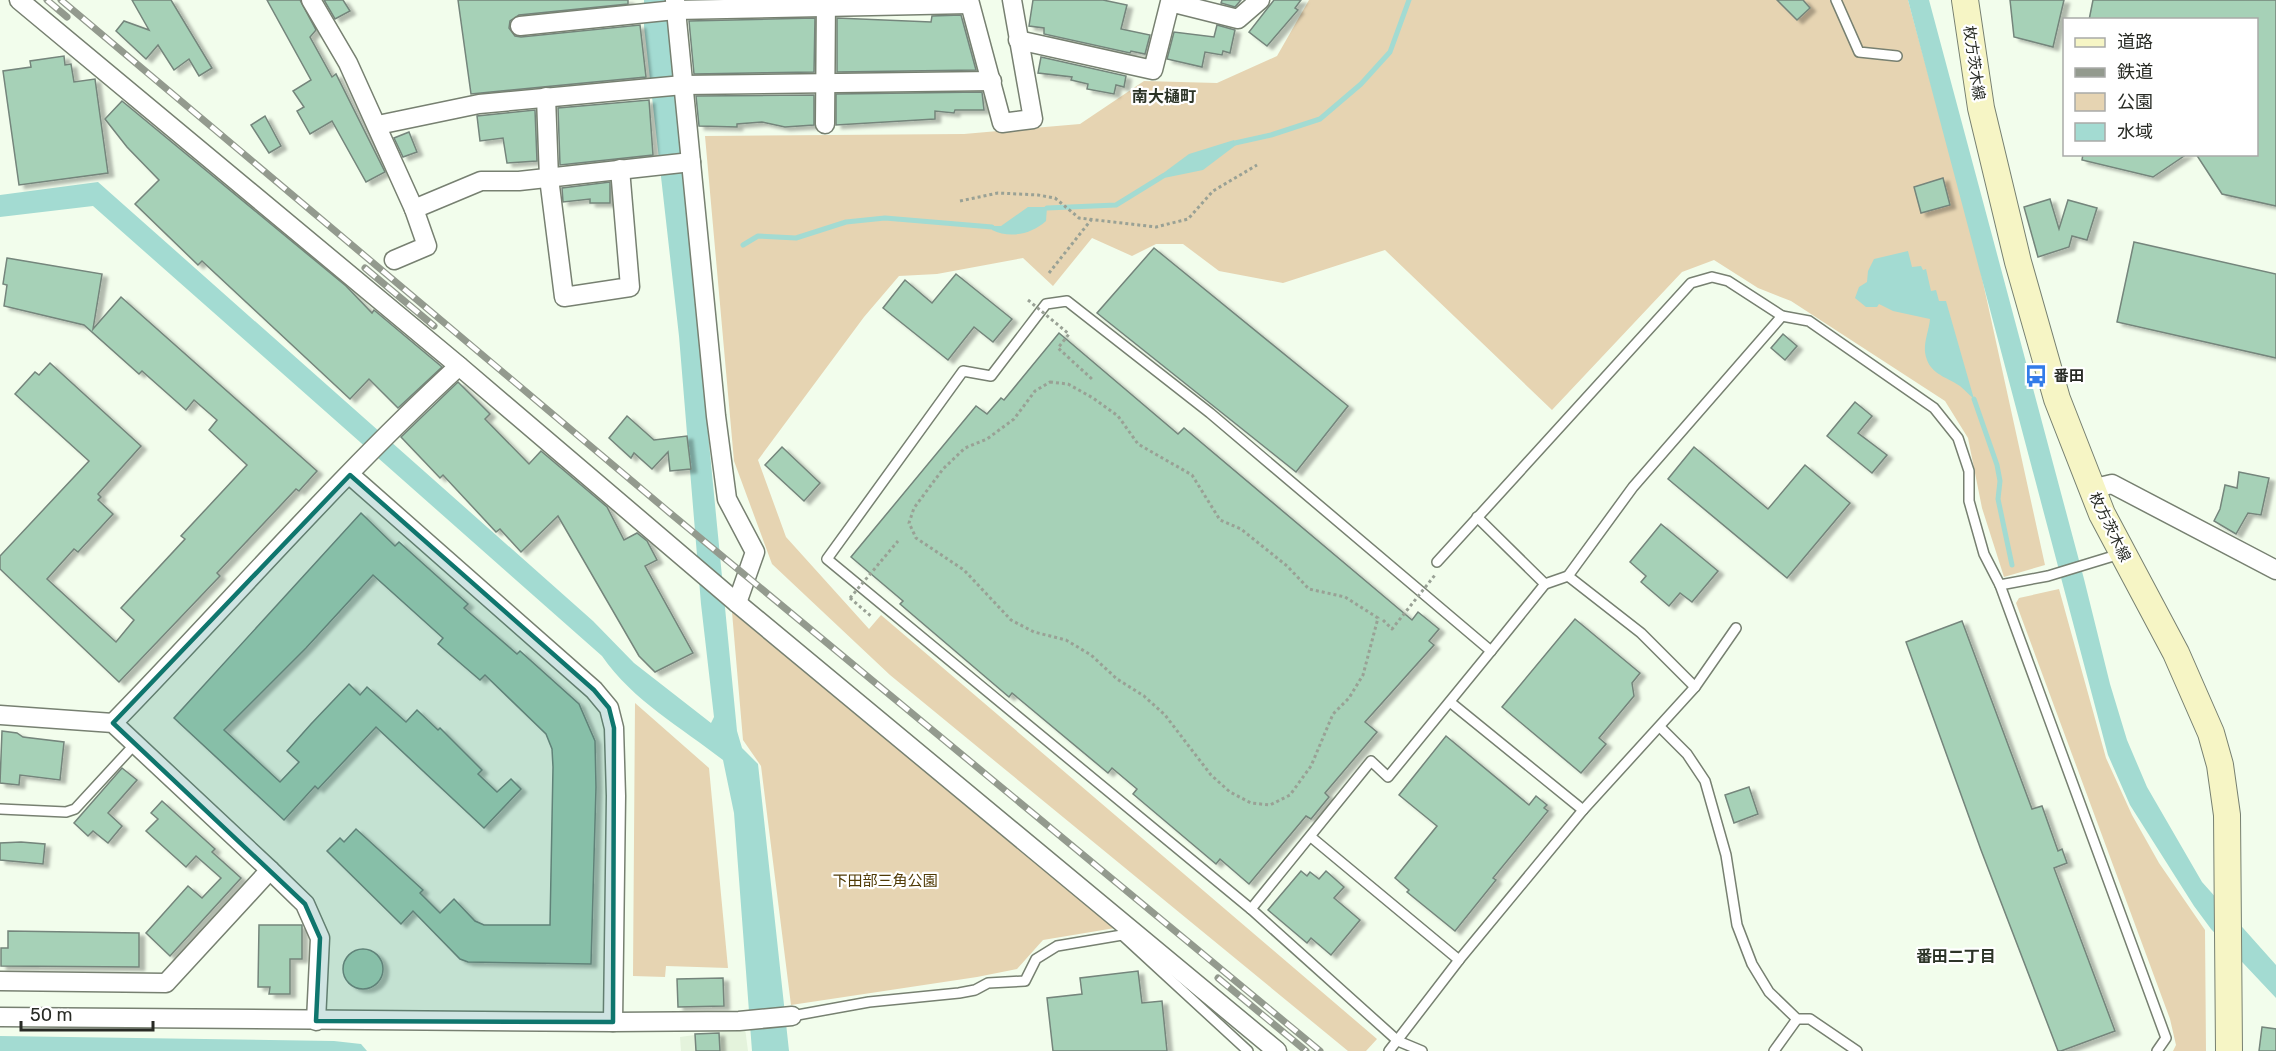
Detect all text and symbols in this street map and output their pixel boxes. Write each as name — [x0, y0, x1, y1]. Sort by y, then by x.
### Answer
legend — [2063, 18, 2258, 156]
street label: 枚方茨木線 — [1960, 25, 1988, 101]
text: 道路 — [2117, 31, 2153, 53]
text: 鉄道 — [2117, 61, 2153, 83]
district label: 南大樋町 — [1132, 87, 1196, 106]
text: 公園 — [2117, 91, 2153, 113]
text: 水域 — [2117, 121, 2153, 143]
bus stop icon: 番田 — [2023, 363, 2049, 389]
place label: 番田 — [2054, 367, 2084, 385]
street label: 枚方茨木線 — [2085, 489, 2135, 565]
park label: 下田部三角公園 — [832, 872, 938, 890]
district label: 番田二丁目 — [1916, 947, 1996, 966]
scale bar — [21, 994, 153, 1032]
text: 50 m — [30, 1004, 73, 1026]

